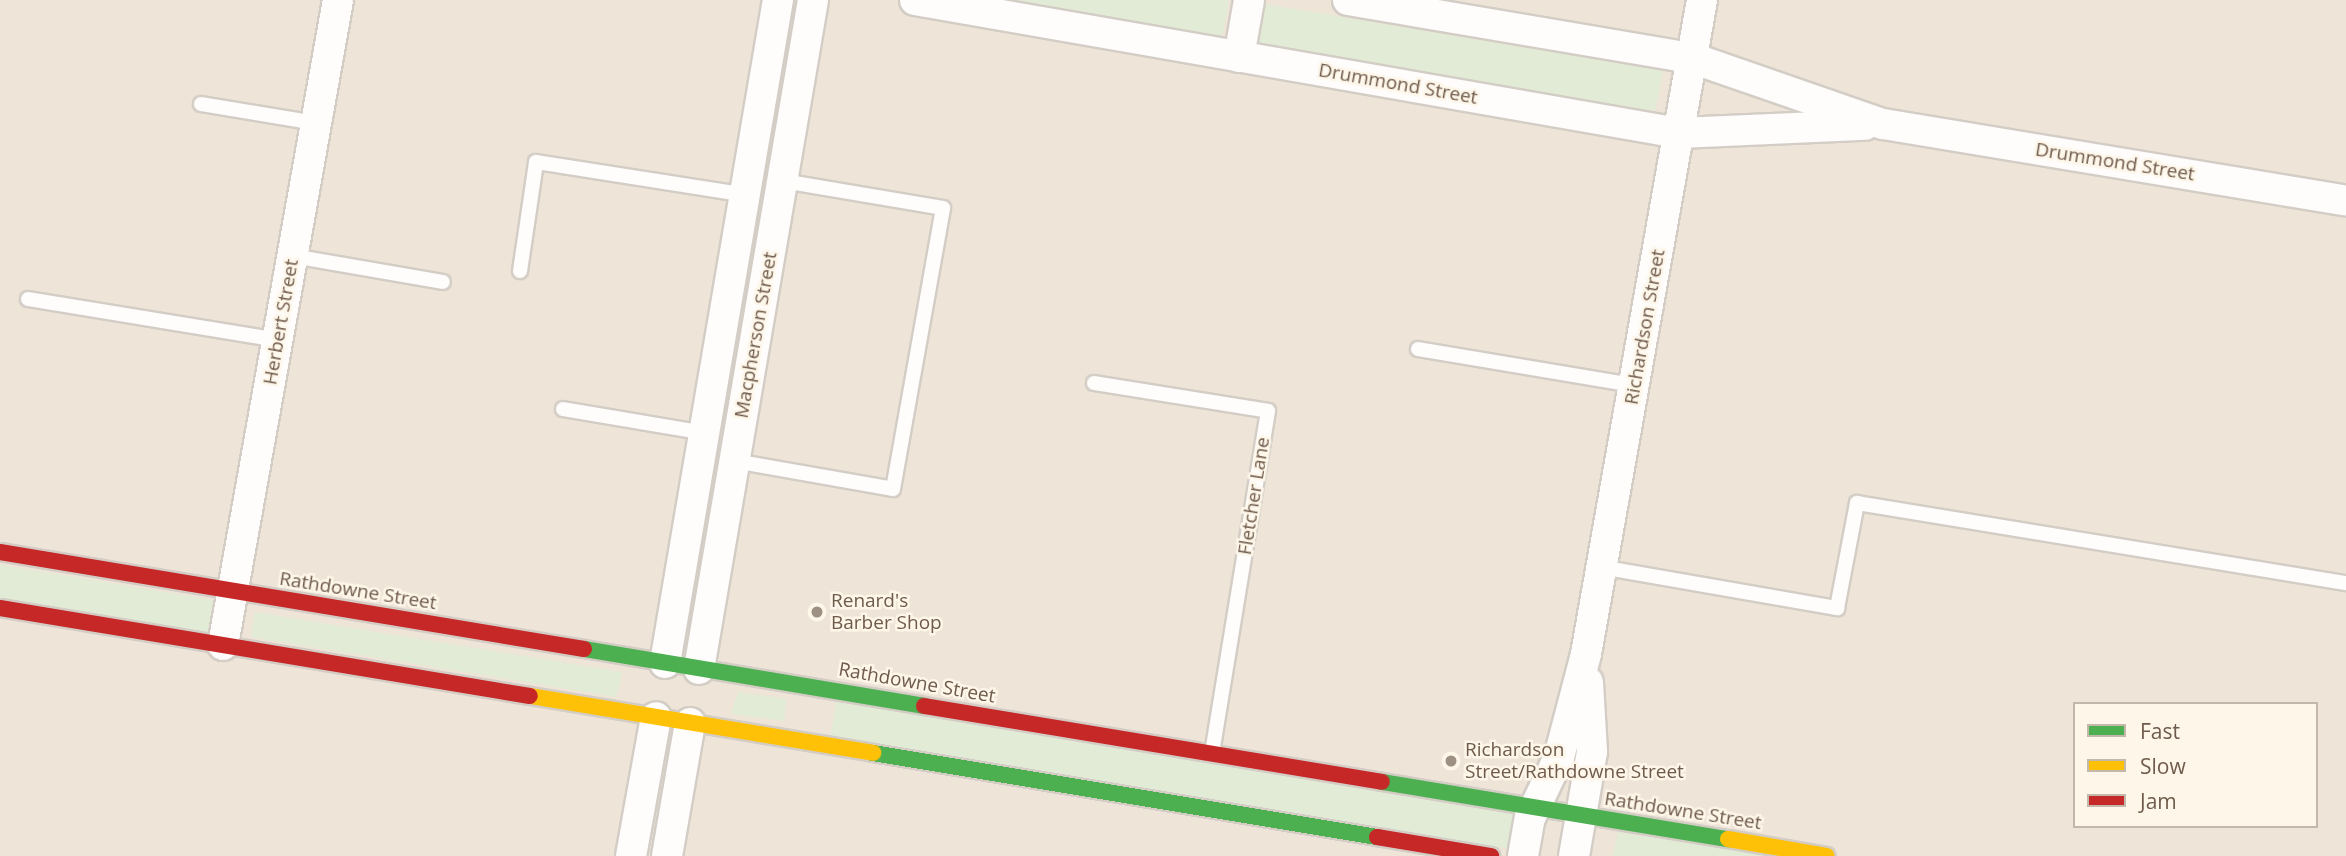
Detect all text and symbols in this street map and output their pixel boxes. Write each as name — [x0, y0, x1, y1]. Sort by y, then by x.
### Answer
street label: Drummond Street — [1317, 59, 1479, 109]
street label: Drummond Street — [2034, 138, 2196, 186]
street label: Richardson Street — [1620, 248, 1670, 406]
street label: Macpherson Street — [730, 250, 782, 420]
street label: Herbert Street — [259, 257, 303, 387]
street label: Fletcher Lane — [1233, 435, 1275, 557]
street label: Rathdowne Street — [278, 567, 438, 615]
place label: Renard's Barber Shop — [831, 590, 942, 634]
marker: Renard's Barber Shop — [809, 604, 825, 620]
street label: Rathdowne Street — [837, 658, 997, 708]
legend — [2073, 702, 2318, 828]
text: Fast — [2140, 717, 2180, 745]
place label: Richardson Street/Rathdowne Street — [1465, 739, 1684, 783]
text: Slow — [2140, 752, 2186, 780]
marker: Richardson Street/Rathdowne Street — [1443, 753, 1459, 769]
street label: Rathdowne Street — [1603, 787, 1763, 835]
text: Jam — [2140, 787, 2177, 815]

